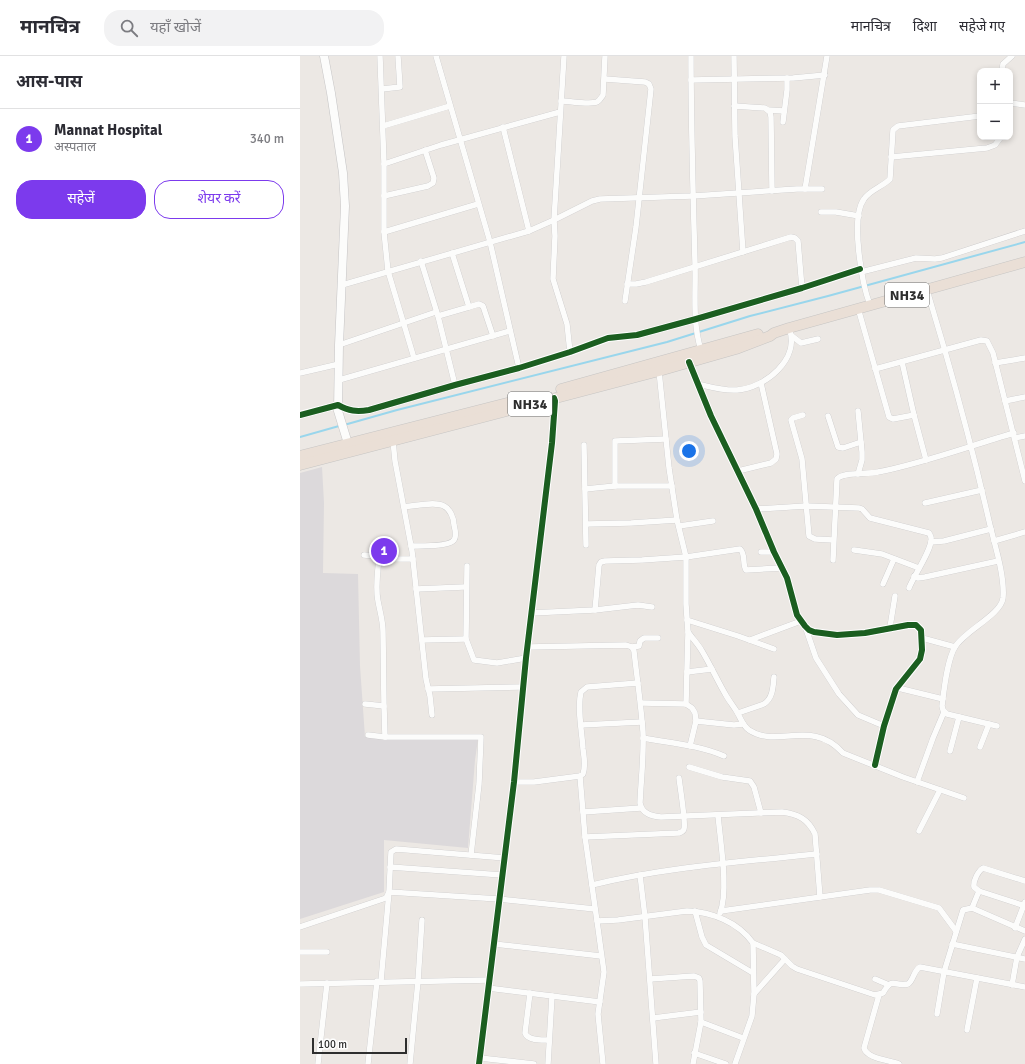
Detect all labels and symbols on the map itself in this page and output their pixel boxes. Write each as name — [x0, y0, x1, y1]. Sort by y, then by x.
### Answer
road number: NH34 — [885, 283, 929, 307]
road number: NH34 — [508, 392, 552, 416]
your location — [679, 441, 699, 461]
pin: 1 — [371, 536, 397, 566]
scale bar — [312, 1036, 407, 1055]

